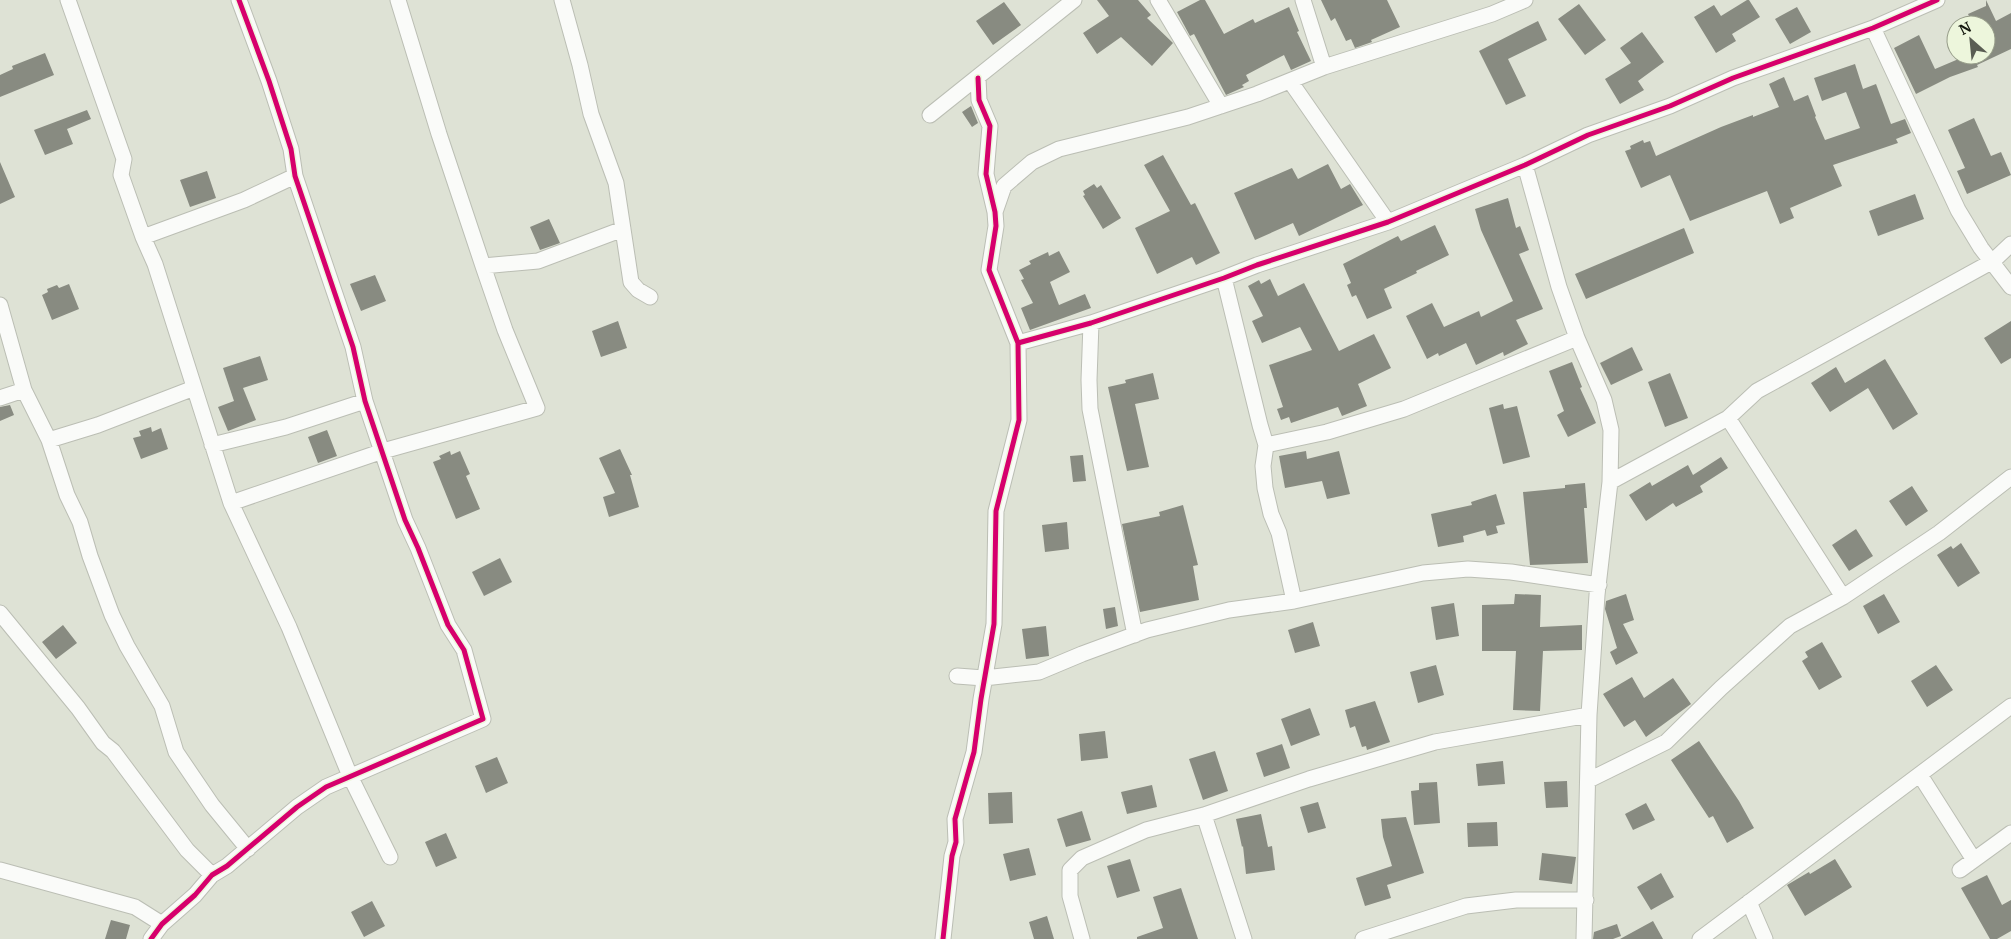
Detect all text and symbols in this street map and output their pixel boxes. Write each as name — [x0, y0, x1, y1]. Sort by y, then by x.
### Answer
north arrow — [1946, 15, 1996, 65]
text: N — [1956, 18, 1974, 39]

